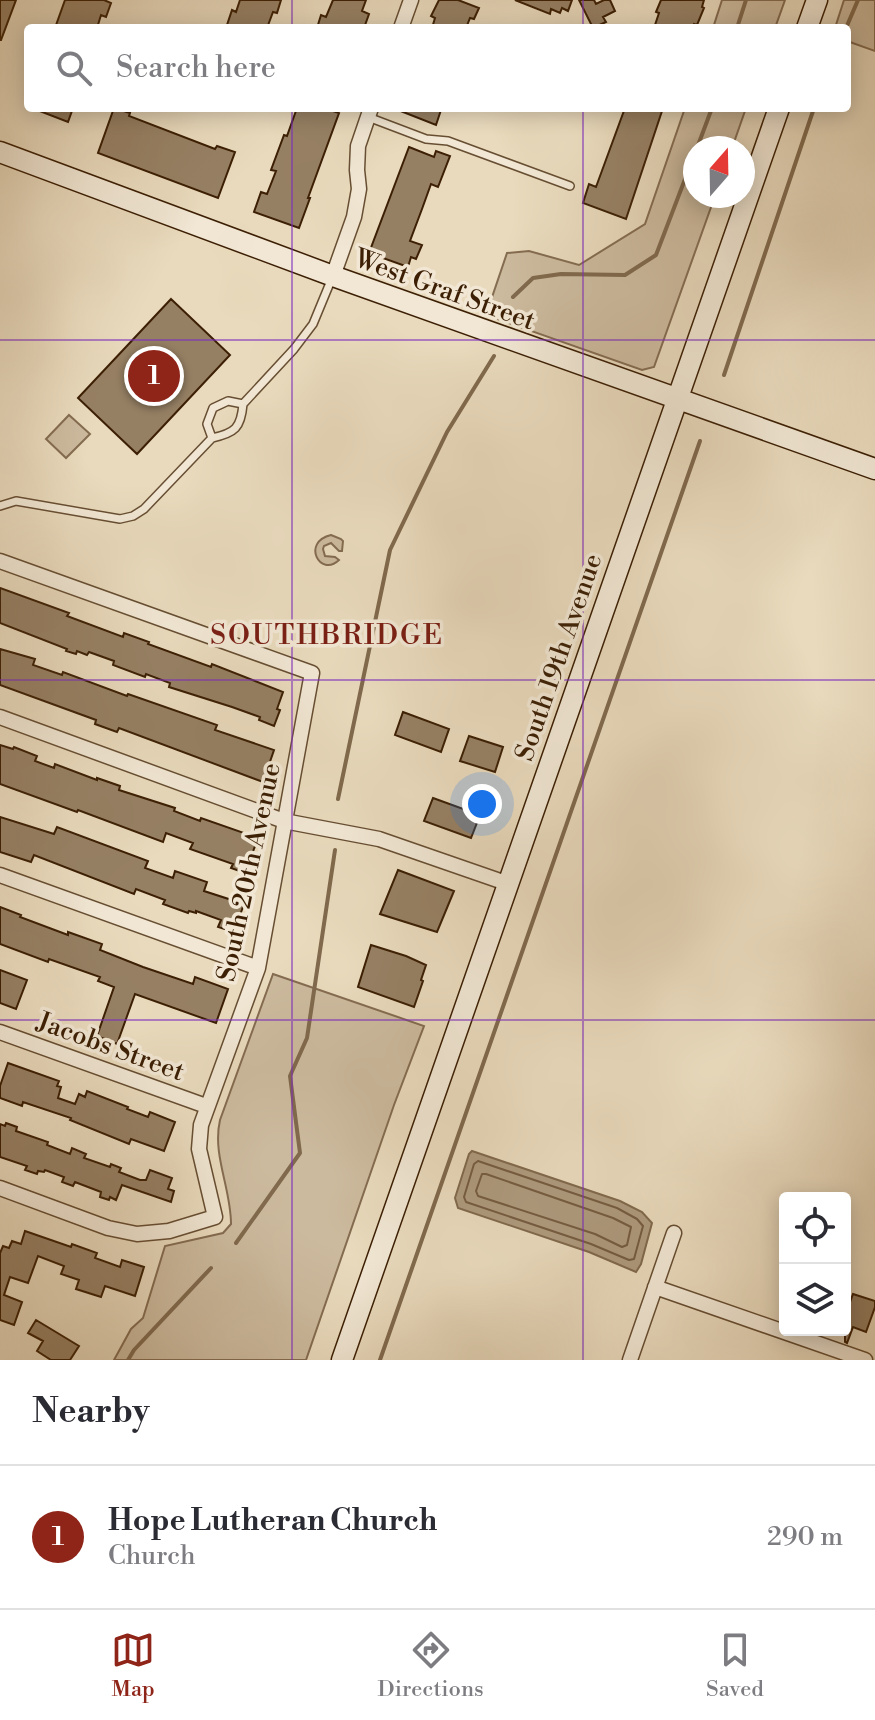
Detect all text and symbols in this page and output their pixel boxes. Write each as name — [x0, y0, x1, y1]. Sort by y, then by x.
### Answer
search box — [24, 24, 851, 112]
icon: search — [52, 46, 96, 90]
text: Search here — [116, 49, 276, 87]
north arrow — [683, 136, 755, 208]
street label: West Graf Street — [349, 242, 539, 337]
pin: 1 — [128, 346, 180, 406]
street label: South 19th Avenue — [509, 550, 609, 765]
district label: SOUTHBRIDGE — [210, 618, 444, 653]
street label: South 20th Avenue — [210, 760, 288, 985]
your location — [462, 784, 502, 824]
street label: Jacobs Street — [32, 1005, 189, 1088]
map controls — [779, 1192, 851, 1336]
button: locate — [779, 1192, 851, 1264]
button: layers — [779, 1264, 851, 1336]
text: Nearby — [32, 1391, 150, 1433]
text: Hope Lutheran Church — [108, 1502, 437, 1540]
text: 1 — [52, 1521, 64, 1553]
text: 290 m — [767, 1521, 843, 1553]
text: Church — [108, 1540, 196, 1572]
tab: Map — [111, 1628, 155, 1703]
tab: Directions — [378, 1628, 484, 1703]
tab: Saved — [706, 1628, 764, 1703]

